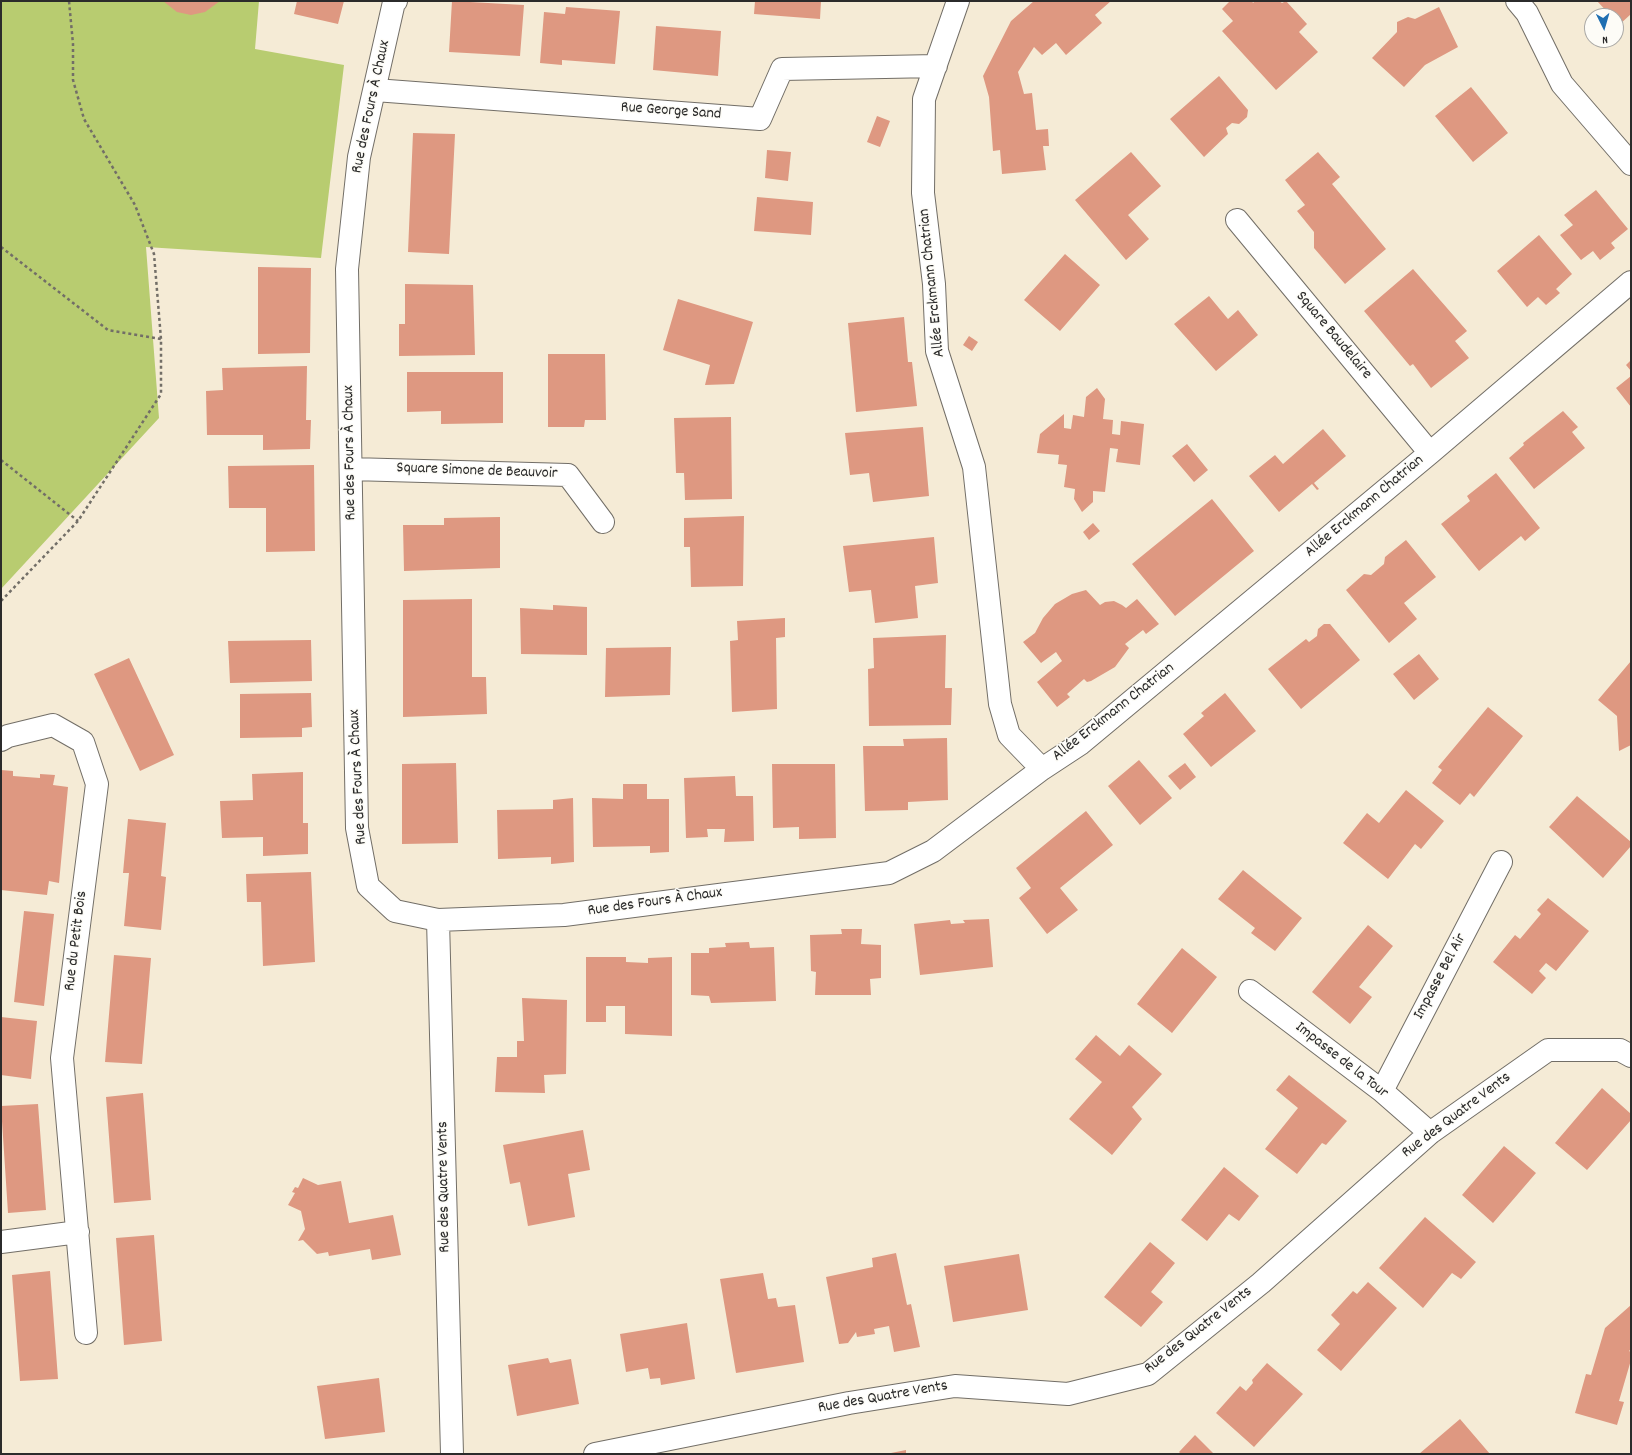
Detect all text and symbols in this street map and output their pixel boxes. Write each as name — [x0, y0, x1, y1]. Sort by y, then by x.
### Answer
north arrow — [1584, 8, 1624, 48]
text: N — [1602, 31, 1608, 47]
street label: Rue des Fours À Chaux — [349, 39, 395, 175]
street label: Rue George Sand — [620, 99, 722, 125]
street label: Allée Erckmann Chatrian — [916, 208, 950, 358]
street label: Square Baudelaire — [1291, 288, 1375, 384]
street label: Rue des Fours À Chaux — [340, 385, 362, 521]
street label: Allée Erckmann Chatrian — [1302, 452, 1428, 562]
street label: Square Simone de Beauvoir — [396, 460, 558, 484]
street label: Allée Erckmann Chatrian — [1049, 659, 1179, 767]
street label: Rue des Fours À Chaux — [346, 709, 372, 845]
street label: Rue des Fours À Chaux — [587, 884, 723, 922]
street label: Rue du Petit Bois — [61, 890, 93, 992]
street label: Impasse Bel Air — [1410, 931, 1472, 1023]
street label: Impasse de la Tour — [1291, 1019, 1391, 1103]
street label: Rue des Quatre Vents — [1399, 1069, 1515, 1163]
street label: Rue des Quatre Vents — [434, 1121, 456, 1253]
street label: Rue des Quatre Vents — [1141, 1283, 1257, 1379]
street label: Rue des Quatre Vents — [817, 1377, 949, 1419]

